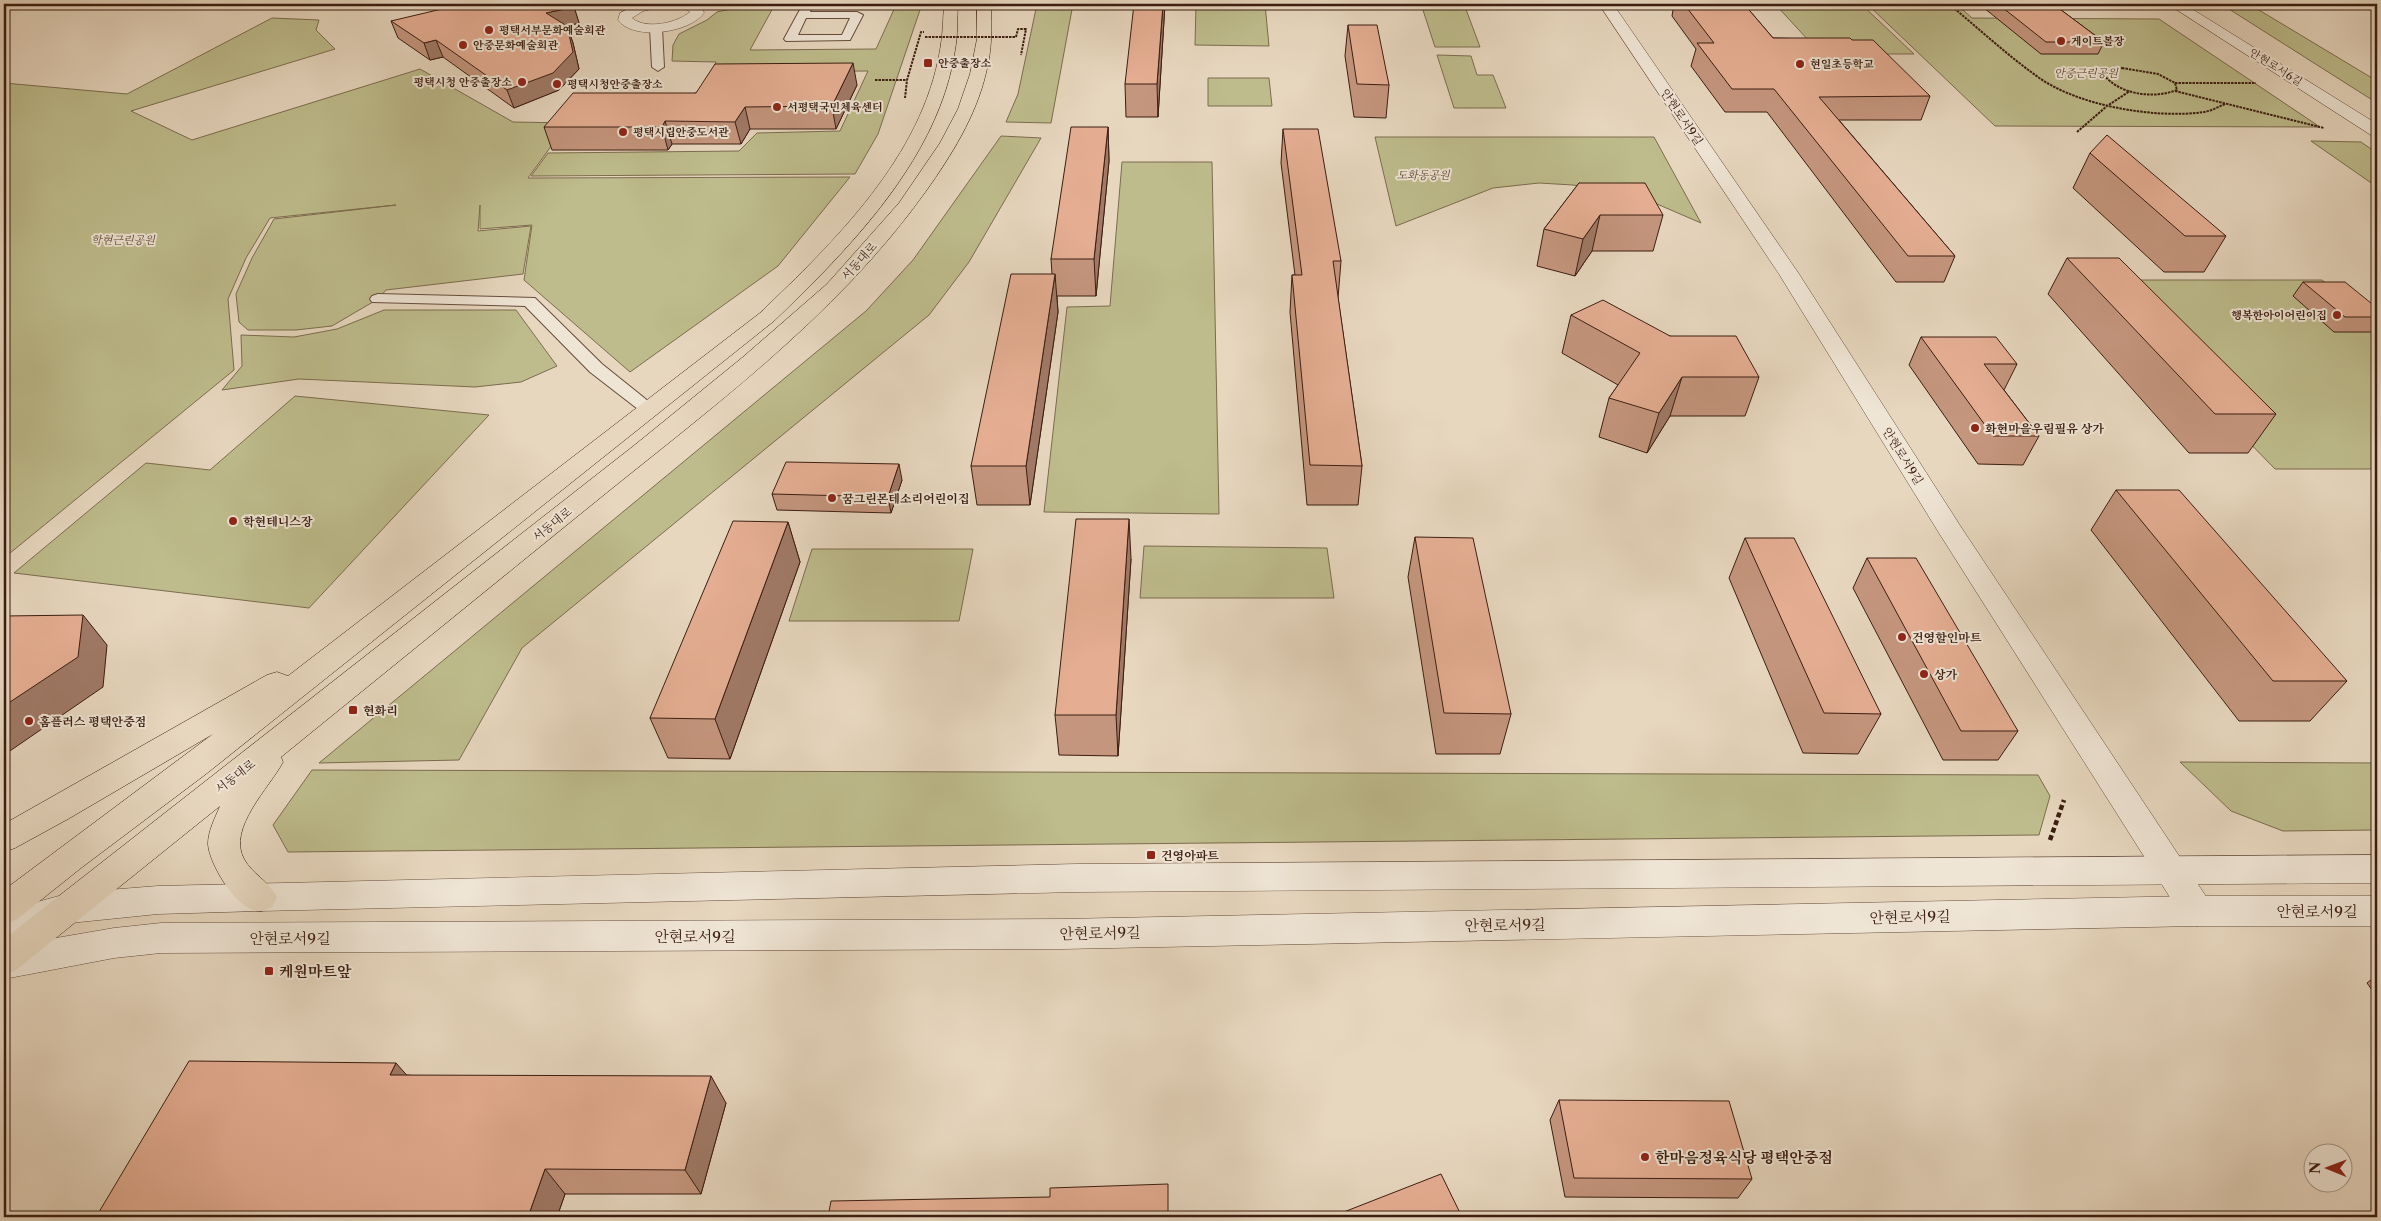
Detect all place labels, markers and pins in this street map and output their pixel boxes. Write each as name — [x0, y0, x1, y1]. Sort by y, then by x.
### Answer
place label: 평택서부문화예술회관 — [499, 23, 606, 37]
marker: 평택서부문화예술회관 — [483, 24, 495, 36]
place label: 게이트볼장 — [2071, 34, 2125, 48]
marker: 게이트볼장 — [2055, 35, 2067, 47]
place label: 안중문화예술회관 — [473, 38, 558, 52]
marker: 안중문화예술회관 — [457, 39, 469, 51]
place label: 안중출장소 — [938, 56, 992, 70]
marker: 안중출장소 — [922, 57, 934, 69]
place label: 현일초등학교 — [1810, 57, 1874, 71]
marker: 현일초등학교 — [1794, 58, 1806, 70]
place label: 평택시청 안중출장소 — [414, 75, 512, 89]
marker: 평택시청 안중출장소 — [516, 76, 528, 88]
place label: 평택시청안중출장소 — [567, 77, 663, 91]
marker: 평택시청안중출장소 — [551, 78, 563, 90]
place label: 서평택국민체육센터 — [787, 100, 883, 114]
marker: 서평택국민체육센터 — [771, 101, 783, 113]
place label: 평택시립안중도서관 — [633, 125, 729, 139]
marker: 평택시립안중도서관 — [617, 126, 629, 138]
place label: 행복한아이어린이집 — [2231, 308, 2327, 322]
marker: 행복한아이어린이집 — [2331, 309, 2343, 321]
place label: 화현마을우림필유 상가 — [1985, 421, 2104, 436]
marker: 화현마을우림필유 상가 — [1969, 422, 1981, 434]
place label: 꿈그린몬테소리어린이집 — [842, 491, 970, 506]
marker: 꿈그린몬테소리어린이집 — [826, 492, 838, 504]
place label: 학현테니스장 — [243, 514, 313, 529]
marker: 학현테니스장 — [227, 515, 239, 527]
place label: 건영할인마트 — [1912, 630, 1982, 645]
marker: 건영할인마트 — [1896, 631, 1908, 643]
place label: 상가 — [1934, 667, 1958, 682]
marker: 상가 — [1918, 668, 1930, 680]
place label: 현화리 — [363, 703, 398, 718]
marker: 현화리 — [347, 704, 359, 716]
place label: 홈플러스 평택안중점 — [39, 714, 146, 729]
marker: 홈플러스 평택안중점 — [23, 715, 35, 727]
place label: 건영아파트 — [1161, 848, 1219, 863]
marker: 건영아파트 — [1145, 849, 1157, 861]
place label: 케원마트앞 — [279, 962, 352, 981]
marker: 케원마트앞 — [263, 965, 275, 977]
place label: 한마음정육식당 평택안중점 — [1655, 1148, 1833, 1167]
marker: 한마음정육식당 평택안중점 — [1639, 1151, 1651, 1163]

